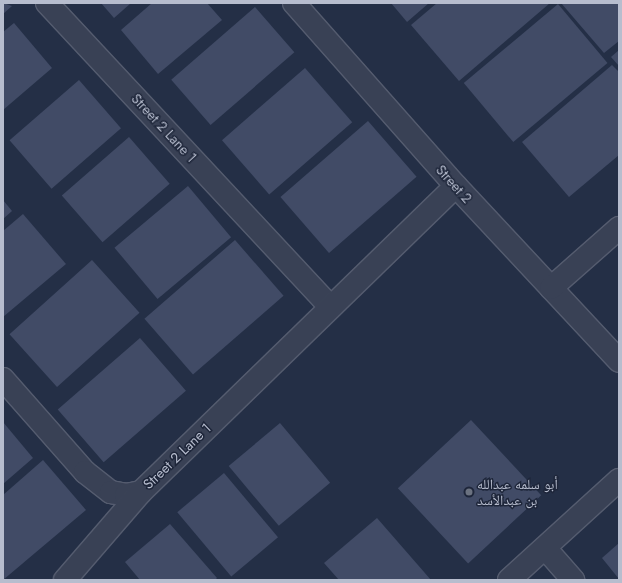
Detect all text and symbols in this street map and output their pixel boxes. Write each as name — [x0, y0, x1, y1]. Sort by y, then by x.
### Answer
street label: Street 2 Lane 1 — [128, 90, 200, 166]
street label: Street 2 — [433, 161, 475, 207]
street label: Street 2 Lane 1 — [140, 419, 214, 493]
place label: أبو سلمه عبدالله بن عبدالأسد — [477, 476, 558, 508]
marker: أبو سلمه عبدالله بن عبدالأسد — [464, 487, 474, 497]

